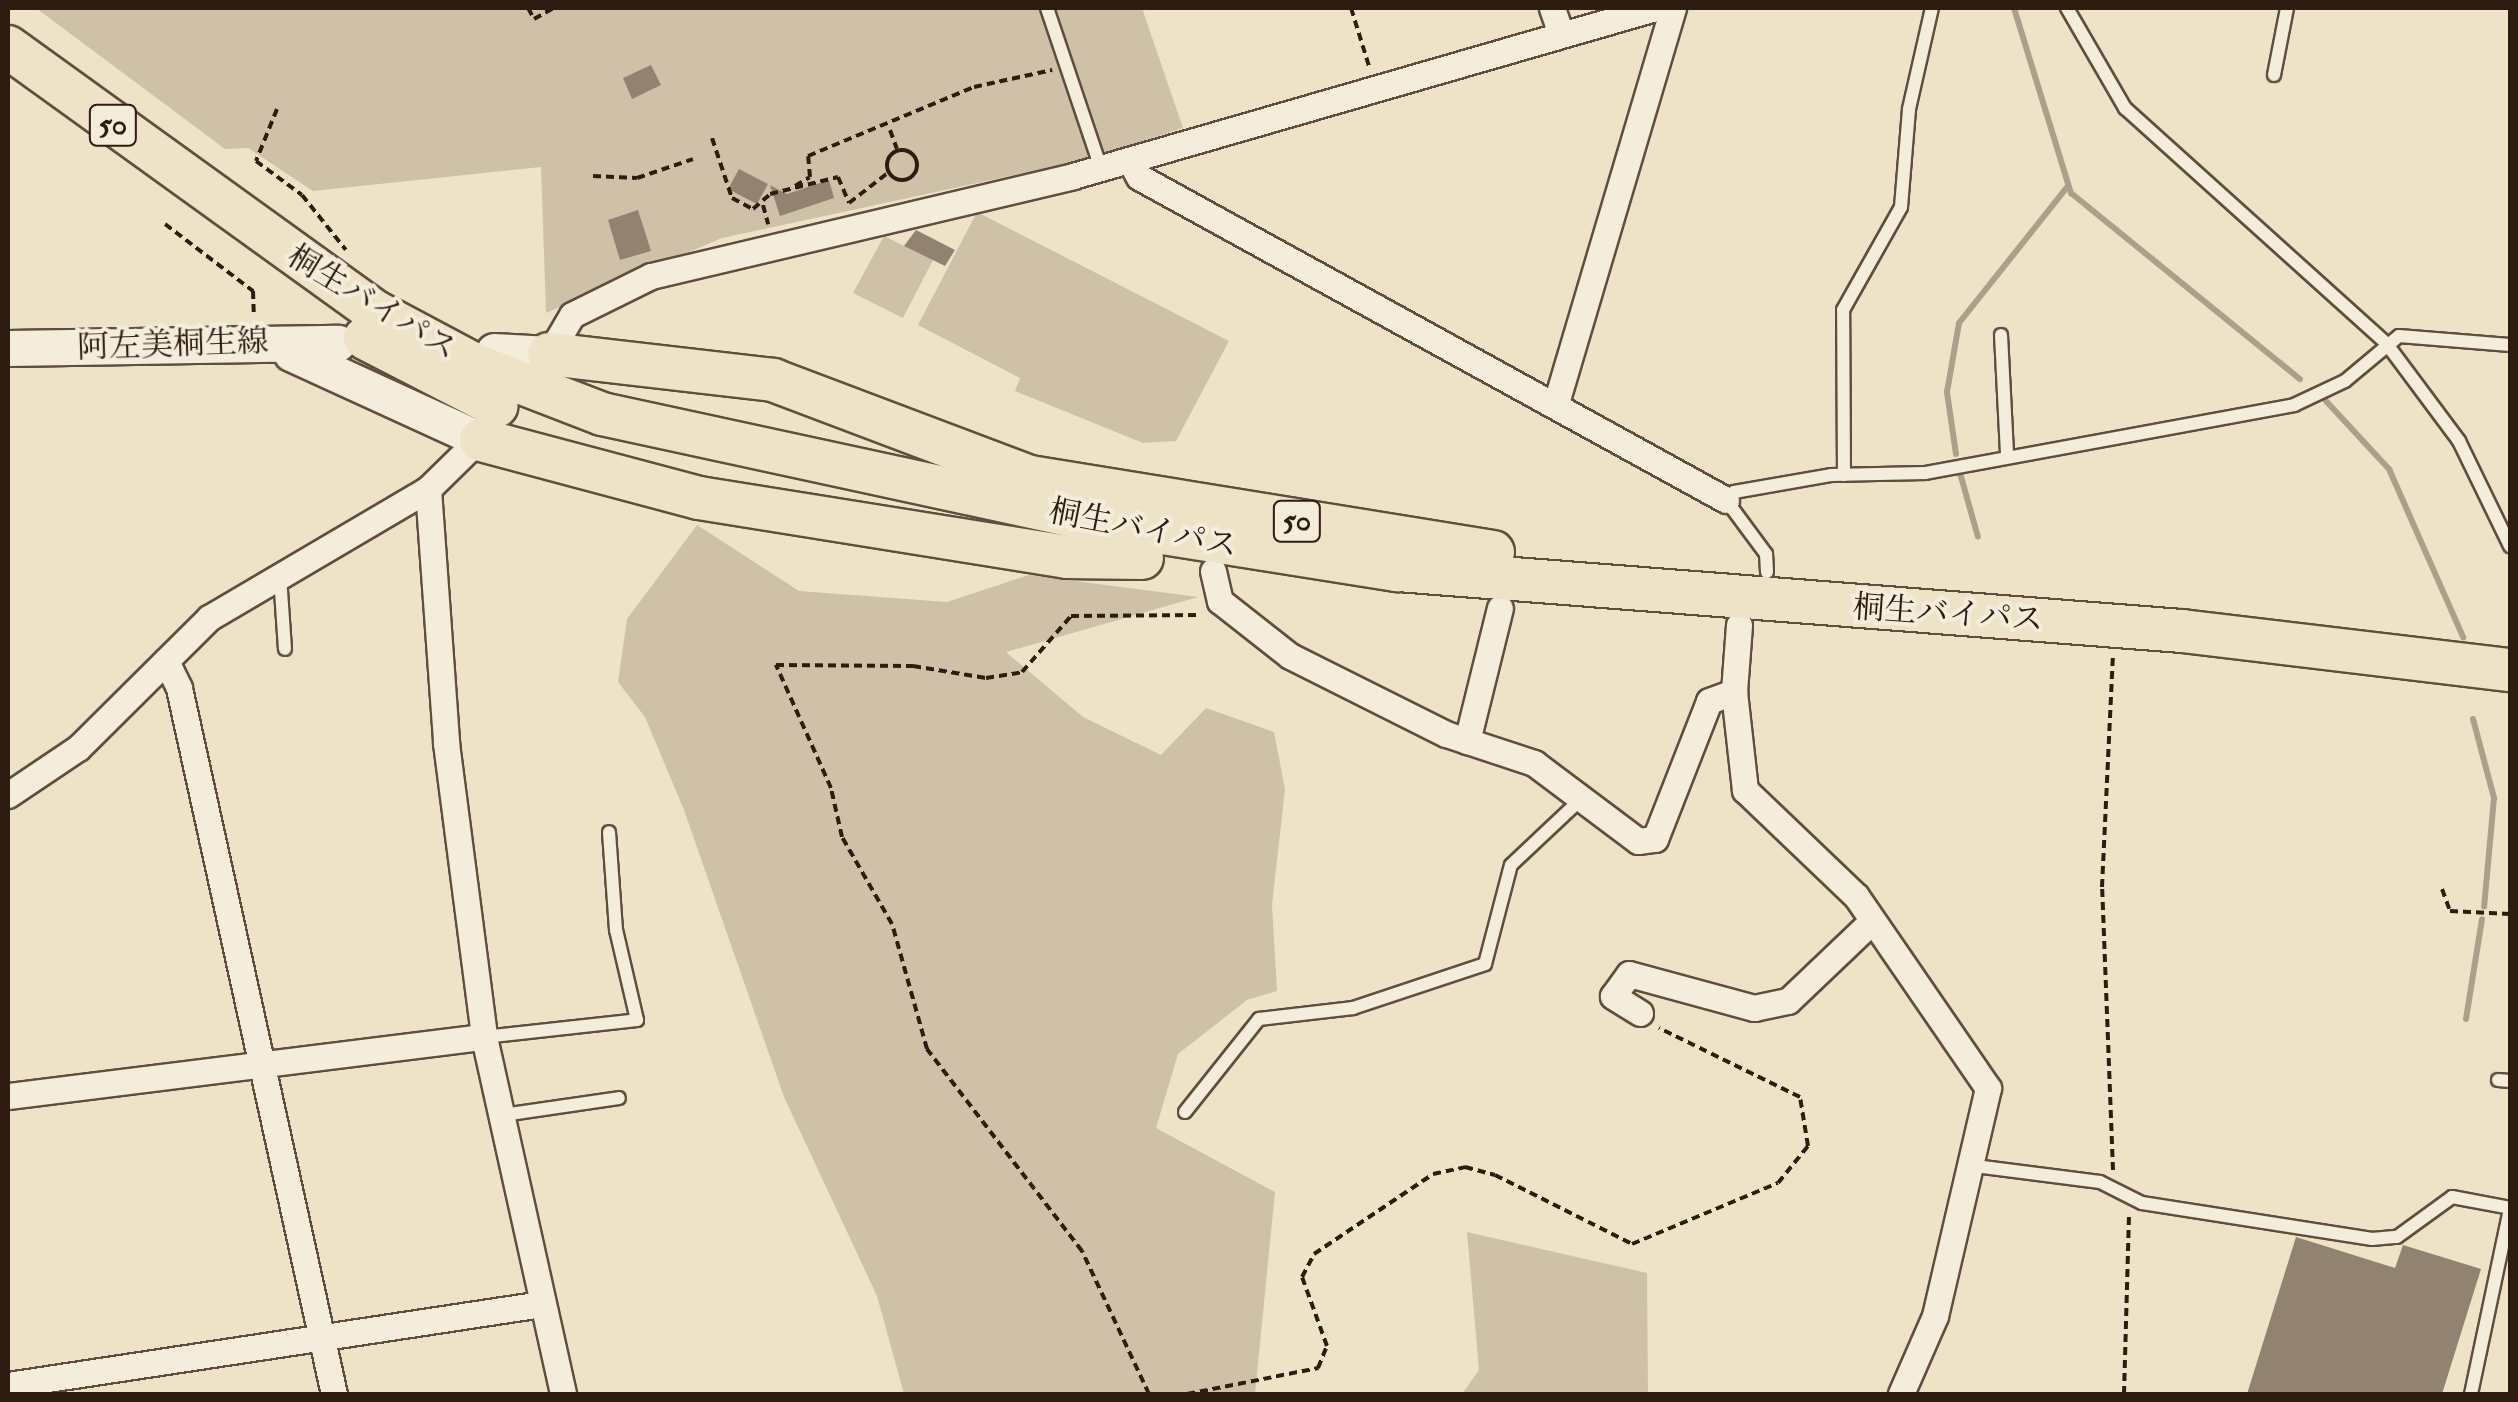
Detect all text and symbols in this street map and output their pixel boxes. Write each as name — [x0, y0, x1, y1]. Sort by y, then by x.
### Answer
road number: 50 — [88, 100, 138, 150]
street label: 桐生バイパス — [280, 237, 464, 369]
street label: 阿左美桐生線 — [76, 322, 270, 368]
street label: 桐生バイパス — [1045, 492, 1241, 566]
road number: 50 — [1272, 496, 1322, 546]
street label: 桐生バイパス — [1851, 588, 2045, 640]

